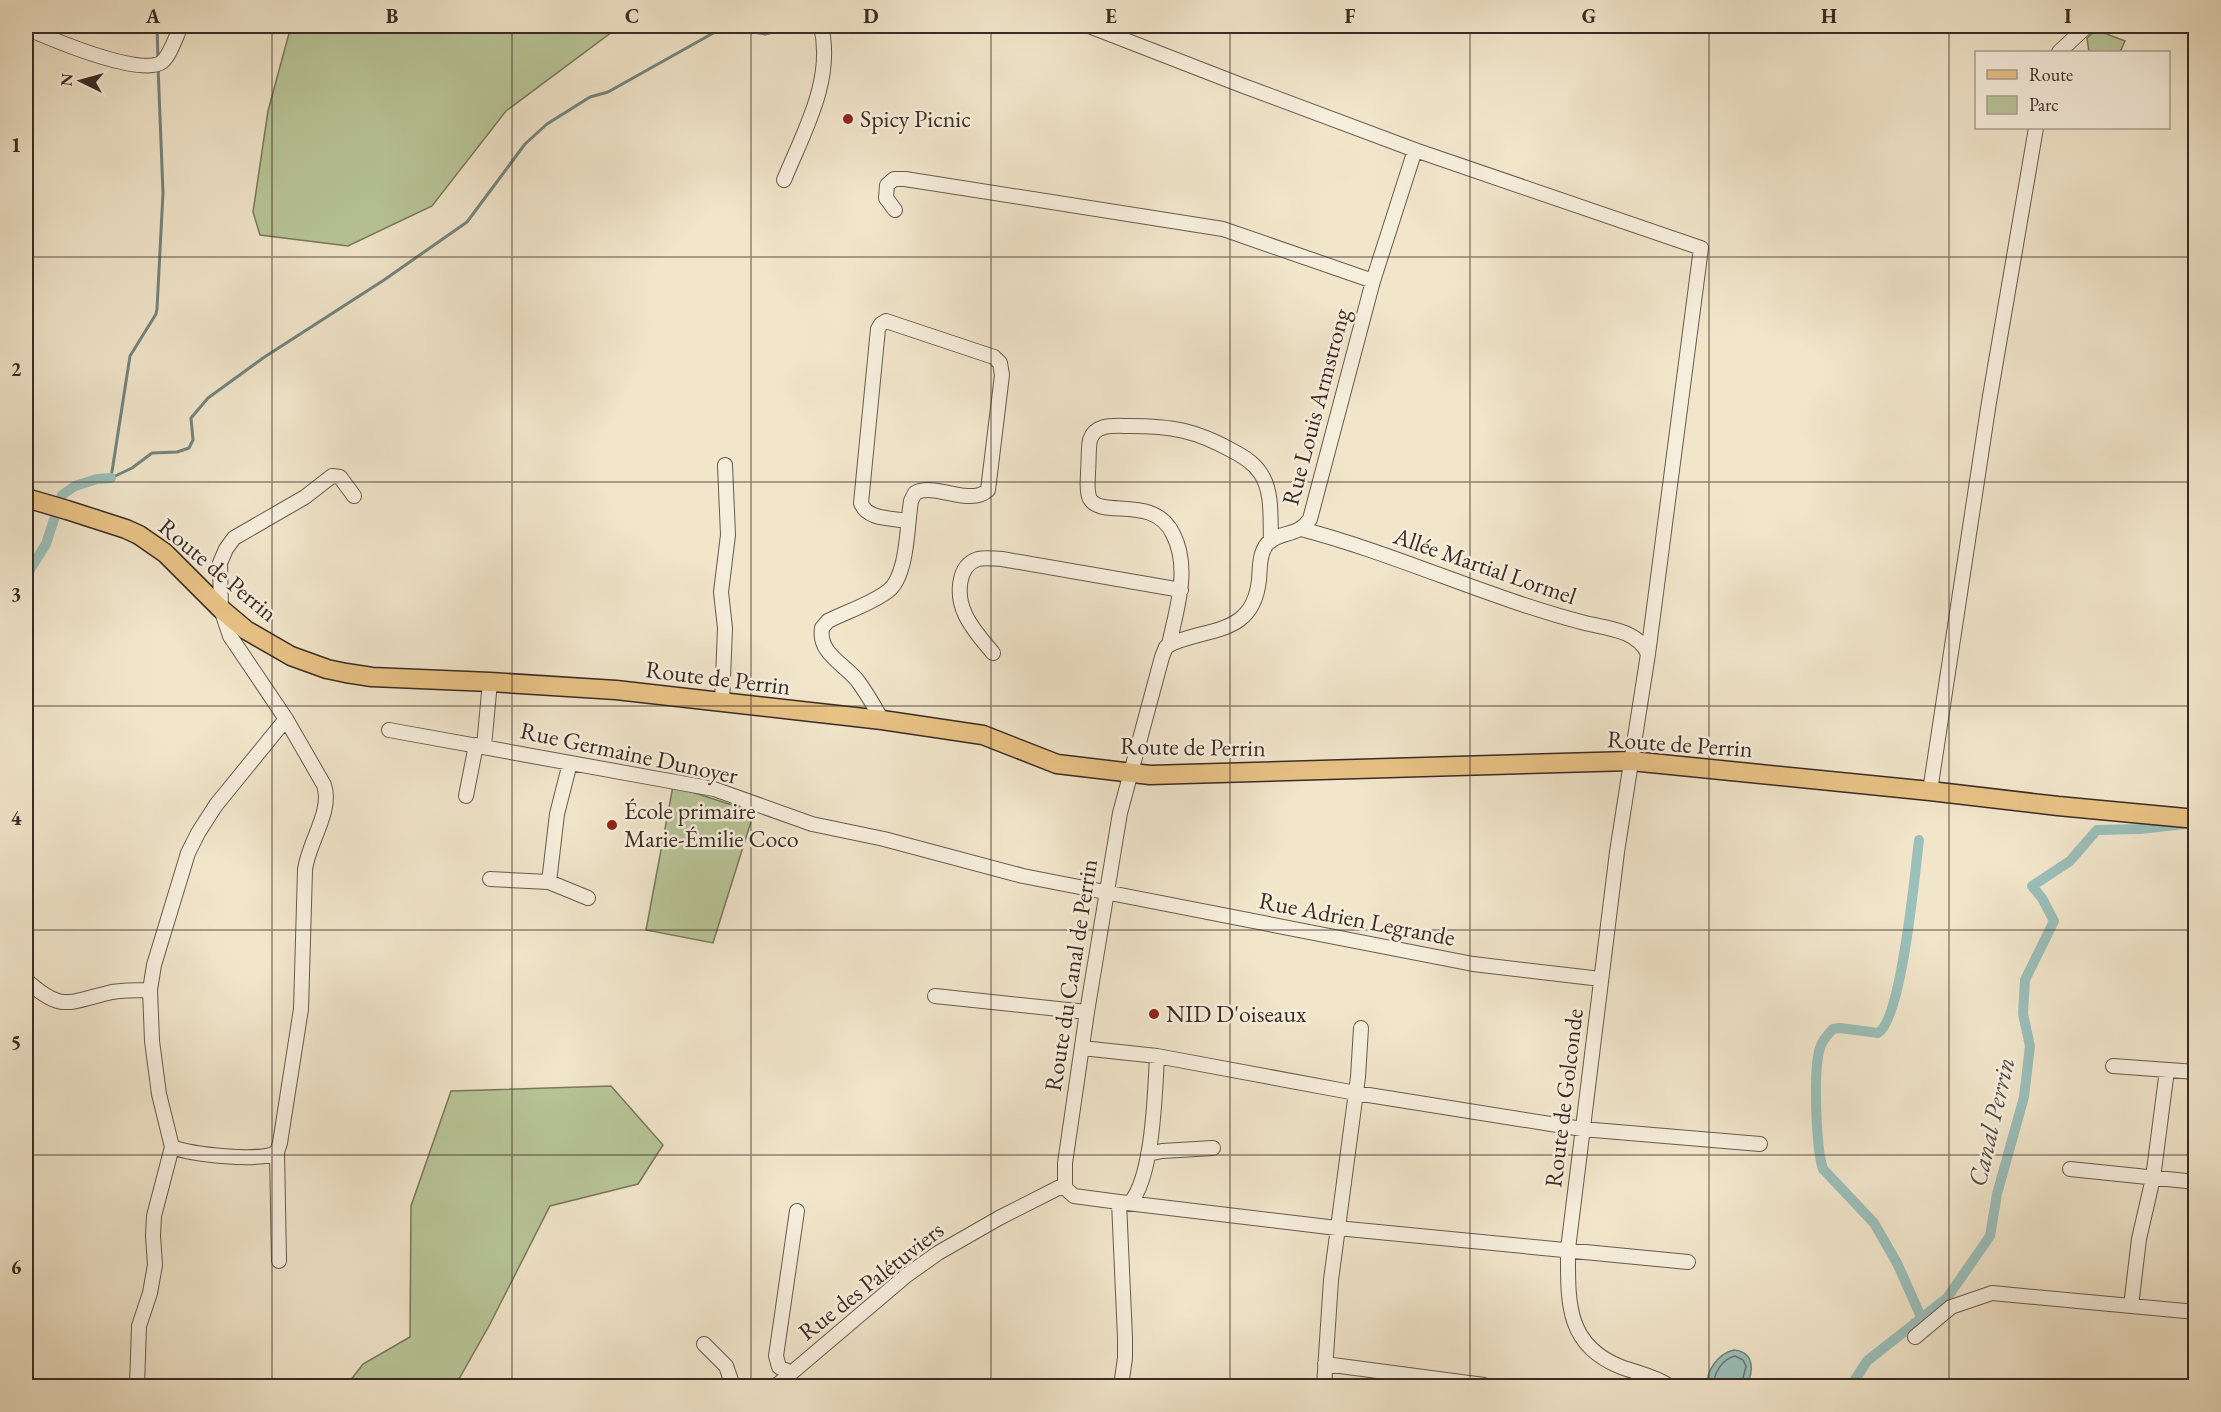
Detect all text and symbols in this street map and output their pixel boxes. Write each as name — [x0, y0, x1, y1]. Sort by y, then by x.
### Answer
text: A — [145, 3, 161, 29]
text: B — [386, 3, 398, 29]
text: C — [625, 3, 639, 29]
text: D — [863, 3, 879, 29]
text: E — [1105, 3, 1117, 29]
text: F — [1345, 3, 1356, 29]
text: G — [1582, 3, 1596, 29]
text: H — [1821, 3, 1837, 29]
text: I — [2064, 3, 2072, 29]
north arrow — [51, 51, 111, 111]
legend — [1975, 51, 2170, 129]
text: Route — [2029, 63, 2073, 86]
text: N — [56, 72, 78, 87]
text: Parc — [2029, 93, 2059, 116]
place label: Spicy Picnic — [860, 103, 971, 134]
marker: Spicy Picnic — [841, 112, 855, 126]
text: 1 — [11, 132, 21, 158]
street label: Rue Louis Armstrong — [1274, 305, 1357, 509]
text: 2 — [11, 356, 22, 382]
street label: Route de Perrin — [153, 511, 284, 629]
street label: Allée Martial Lormel — [1389, 519, 1581, 611]
text: 3 — [11, 581, 21, 607]
street label: Route de Perrin — [644, 653, 793, 702]
street label: Rue Germaine Dunoyer — [517, 714, 741, 791]
street label: Route de Perrin — [1606, 723, 1754, 764]
street label: Route de Perrin — [1120, 730, 1266, 763]
place label: École primaire Marie-Émilie Coco — [624, 795, 799, 854]
text: 4 — [11, 805, 22, 831]
marker: École primaire Marie-Émilie Coco — [605, 818, 619, 832]
street label: Route du Canal de Perrin — [1037, 856, 1104, 1093]
street label: Rue Adrien Legrande — [1256, 884, 1458, 953]
place label: NID D'oiseaux — [1166, 998, 1307, 1029]
marker: NID D'oiseaux — [1147, 1007, 1161, 1021]
street label: Route de Golconde — [1537, 1007, 1590, 1189]
text: 5 — [11, 1029, 21, 1055]
water label: Canal Perrin — [1960, 1054, 2022, 1190]
street label: Rue des Palétuviers — [792, 1214, 950, 1347]
text: 6 — [11, 1254, 22, 1280]

